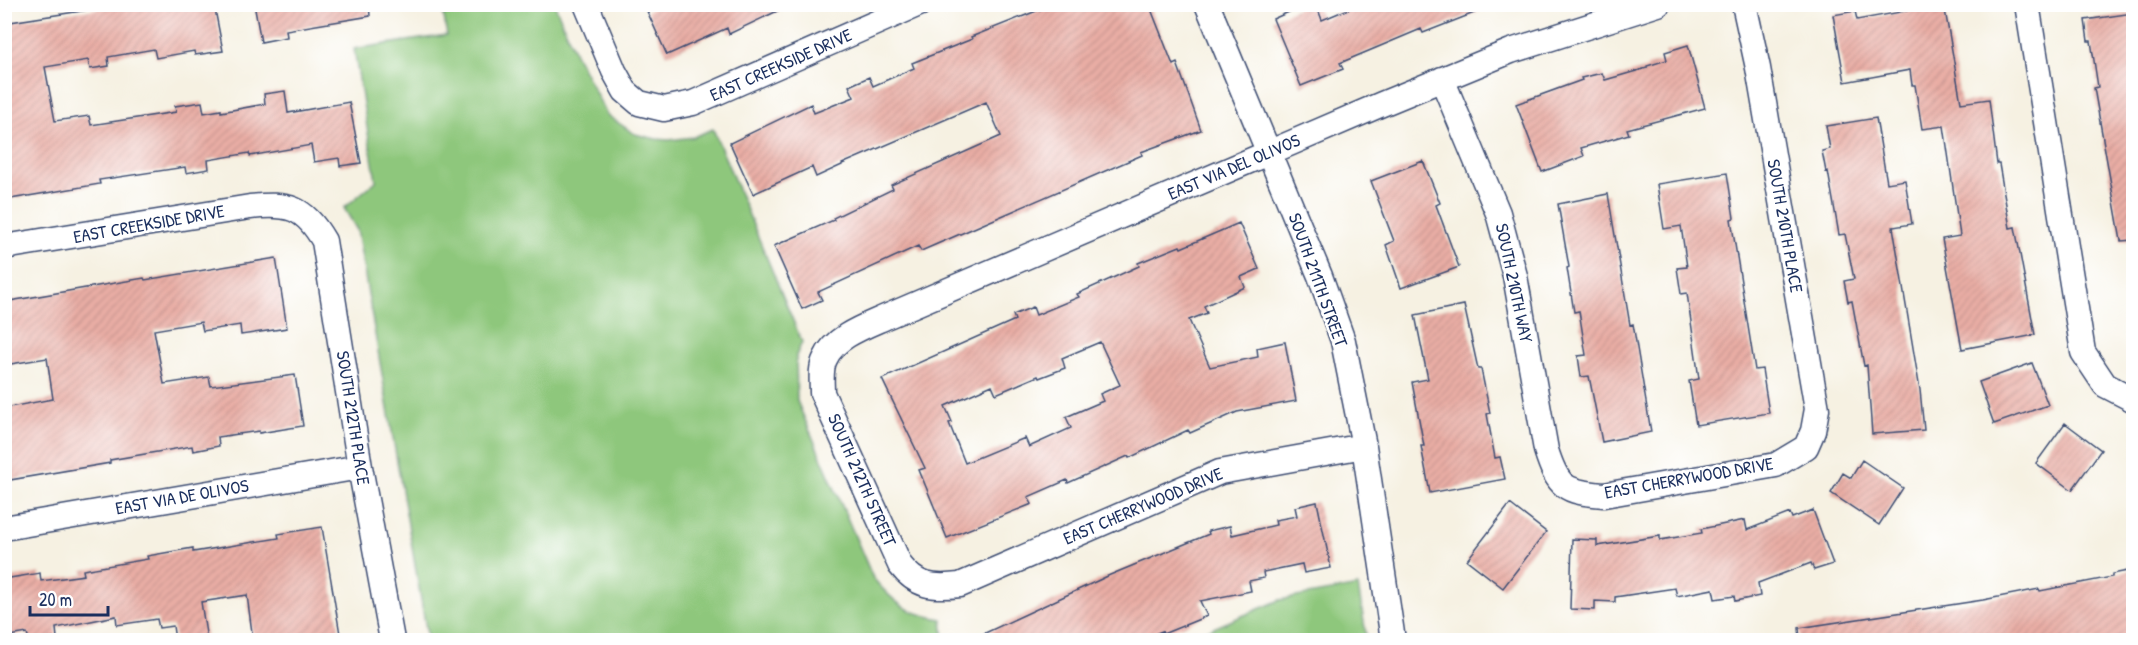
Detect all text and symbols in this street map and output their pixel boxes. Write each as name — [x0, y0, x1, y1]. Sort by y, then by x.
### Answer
street label: EAST CREEKSIDE DRIVE — [706, 22, 856, 107]
street label: EAST VIA DEL OLIVOS — [1164, 127, 1304, 206]
street label: SOUTH 210TH PLACE — [1761, 157, 1810, 295]
street label: EAST CREEKSIDE DRIVE — [71, 198, 227, 249]
street label: SOUTH 211TH STREET — [1283, 209, 1354, 351]
street label: SOUTH 210TH WAY — [1490, 221, 1539, 345]
street label: SOUTH 212TH PLACE — [331, 349, 376, 487]
street label: SOUTH 212TH STREET — [822, 410, 903, 551]
street label: EAST CHERRYWOOD DRIVE — [1603, 450, 1775, 505]
street label: EAST CHERRYWOOD DRIVE — [1059, 461, 1226, 550]
street label: EAST VIA DE OLIVOS — [113, 472, 250, 521]
scale bar — [30, 579, 108, 617]
text: 20 m — [39, 587, 72, 612]

